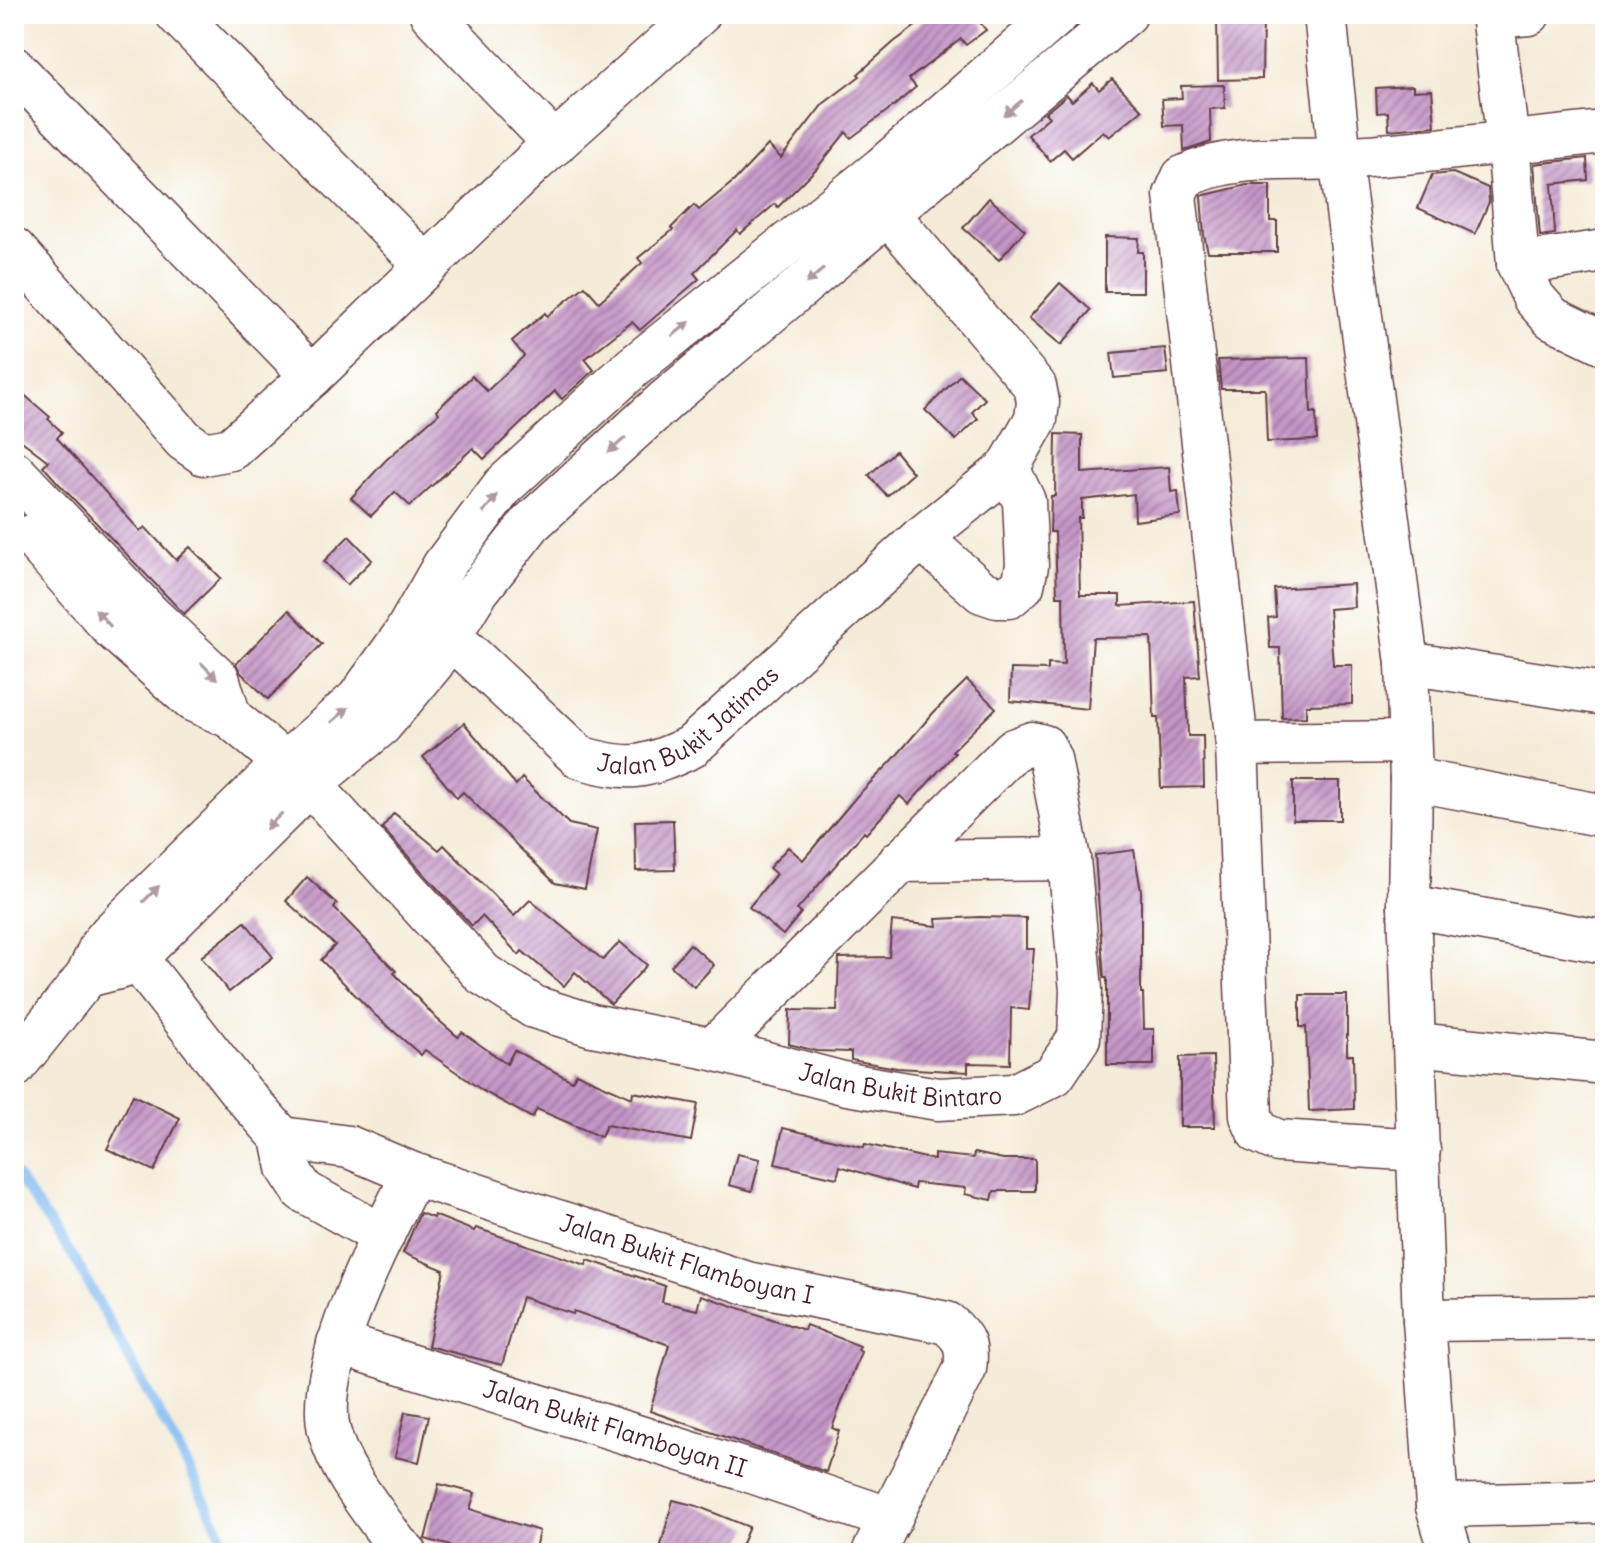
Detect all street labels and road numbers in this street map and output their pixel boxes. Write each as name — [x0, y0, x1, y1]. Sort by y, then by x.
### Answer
street label: Jalan Bukit Jatimas — [595, 659, 784, 781]
street label: Jalan Bukit Bintaro — [796, 1056, 1003, 1113]
street label: Jalan Bukit Flamboyan I — [556, 1207, 816, 1310]
street label: Jalan Bukit Flamboyan II — [480, 1373, 751, 1483]

